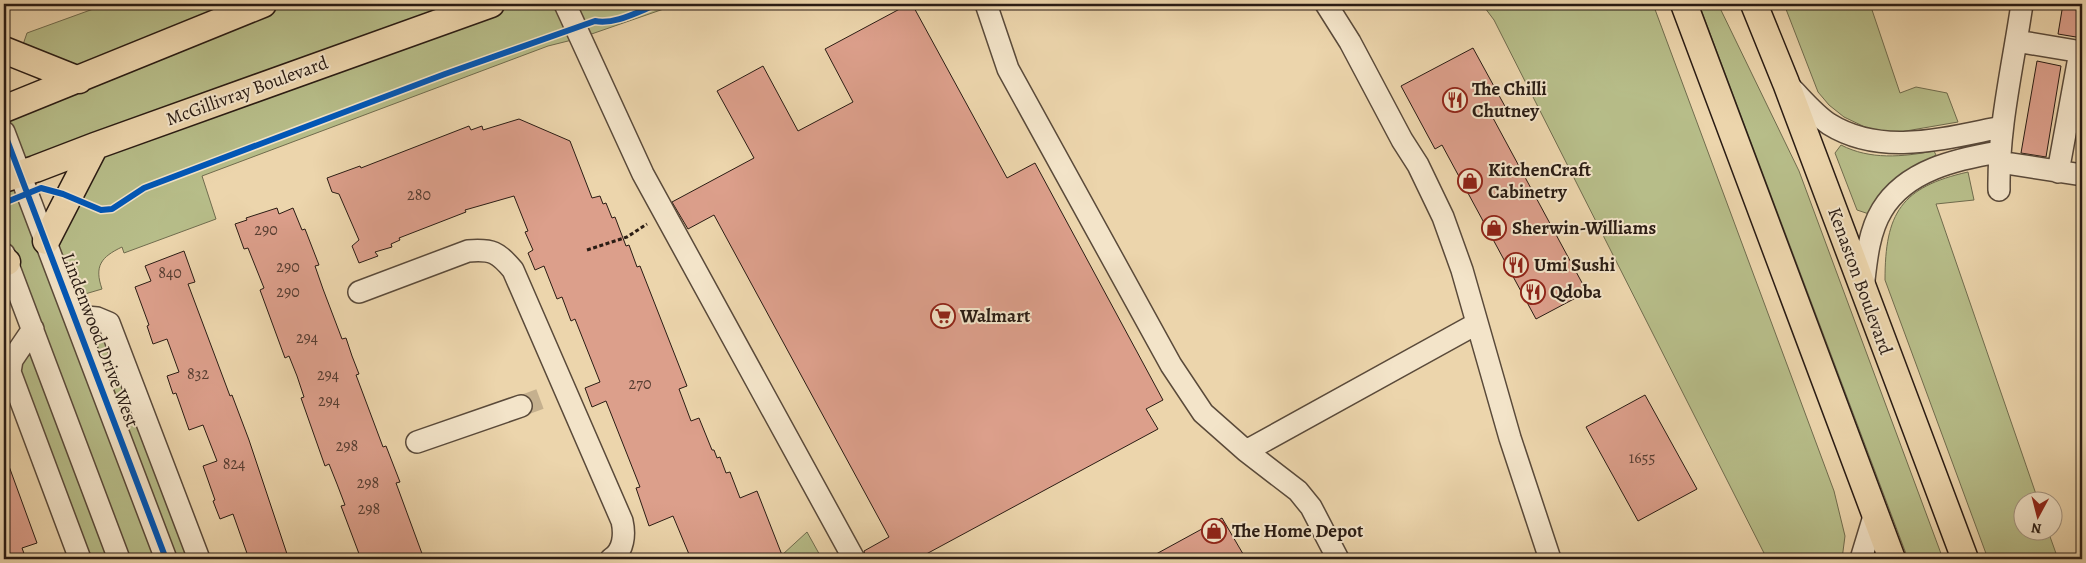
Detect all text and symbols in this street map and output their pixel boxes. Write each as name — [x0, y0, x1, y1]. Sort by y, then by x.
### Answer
street label: McGillivray Boulevard — [162, 49, 332, 132]
place label: The Chilli Chutney — [1472, 76, 1547, 124]
restaurant icon: The Chilli Chutney — [1442, 87, 1468, 113]
place label: KitchenCraft Cabinetry — [1488, 157, 1592, 205]
shop icon: KitchenCraft Cabinetry — [1457, 168, 1483, 194]
house number: 280 — [407, 184, 431, 206]
street label: Kenaston Boulevard — [1821, 204, 1899, 359]
shop icon: Sherwin-Williams — [1481, 215, 1507, 241]
place label: Sherwin-Williams — [1512, 215, 1656, 241]
house number: 290 — [254, 219, 278, 241]
street label: Lindenwood Drive West — [55, 249, 145, 431]
restaurant icon: Umi Sushi — [1503, 252, 1529, 278]
place label: Umi Sushi — [1534, 252, 1616, 278]
house number: 290 — [276, 256, 300, 278]
house number: 840 — [158, 262, 182, 284]
restaurant icon: Qdoba — [1520, 279, 1546, 305]
place label: Qdoba — [1550, 279, 1603, 305]
house number: 290 — [276, 281, 300, 303]
supermarket icon: Walmart — [930, 303, 956, 329]
place label: Walmart — [959, 303, 1031, 329]
house number: 294 — [296, 327, 318, 349]
house number: 832 — [187, 363, 209, 385]
house number: 294 — [317, 364, 339, 386]
house number: 270 — [629, 373, 651, 395]
house number: 294 — [318, 390, 340, 412]
house number: 298 — [336, 435, 358, 457]
house number: 1655 — [1629, 447, 1655, 469]
house number: 824 — [223, 453, 245, 475]
house number: 298 — [357, 472, 379, 494]
north arrow — [2014, 490, 2064, 540]
house number: 298 — [358, 498, 380, 520]
shop icon: The Home Depot — [1201, 518, 1227, 544]
place label: The Home Depot — [1232, 518, 1364, 544]
text: N — [2030, 518, 2043, 538]

